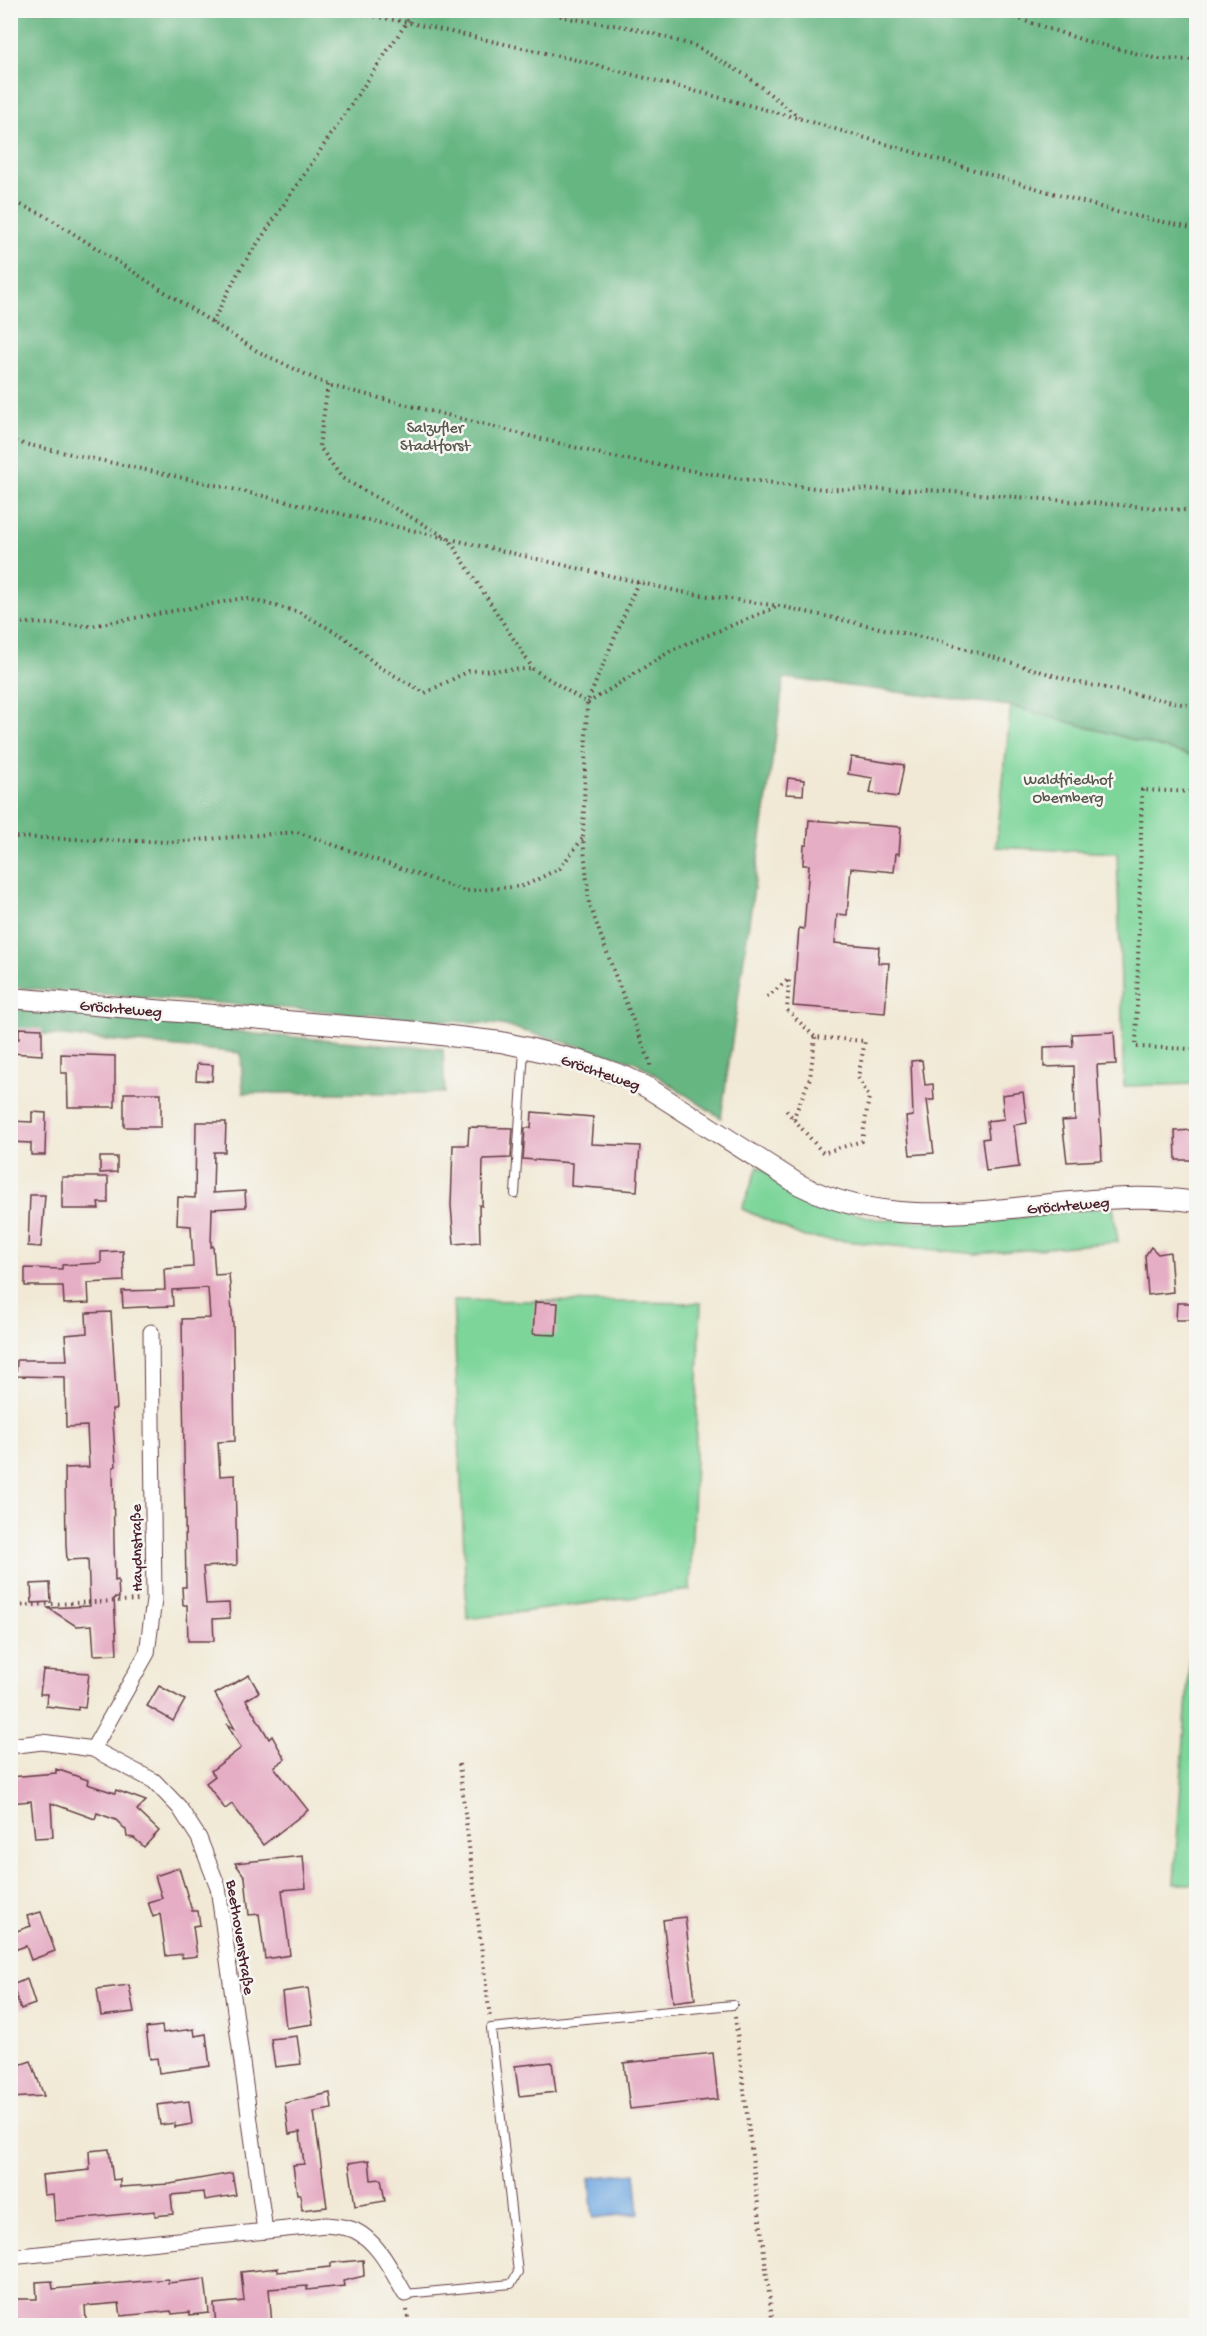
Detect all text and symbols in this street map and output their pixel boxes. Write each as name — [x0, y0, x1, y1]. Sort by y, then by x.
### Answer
park label: Salzufler Stadtforst — [400, 420, 471, 457]
park label: Waldfriedhof Obernberg — [1024, 772, 1114, 809]
street label: Gröchteweg — [79, 997, 163, 1024]
street label: Gröchteweg — [558, 1052, 642, 1097]
street label: Gröchteweg — [1026, 1194, 1110, 1221]
street label: Haydnstraße — [128, 1503, 149, 1592]
street label: Beethovenstraße — [220, 1878, 257, 1997]

